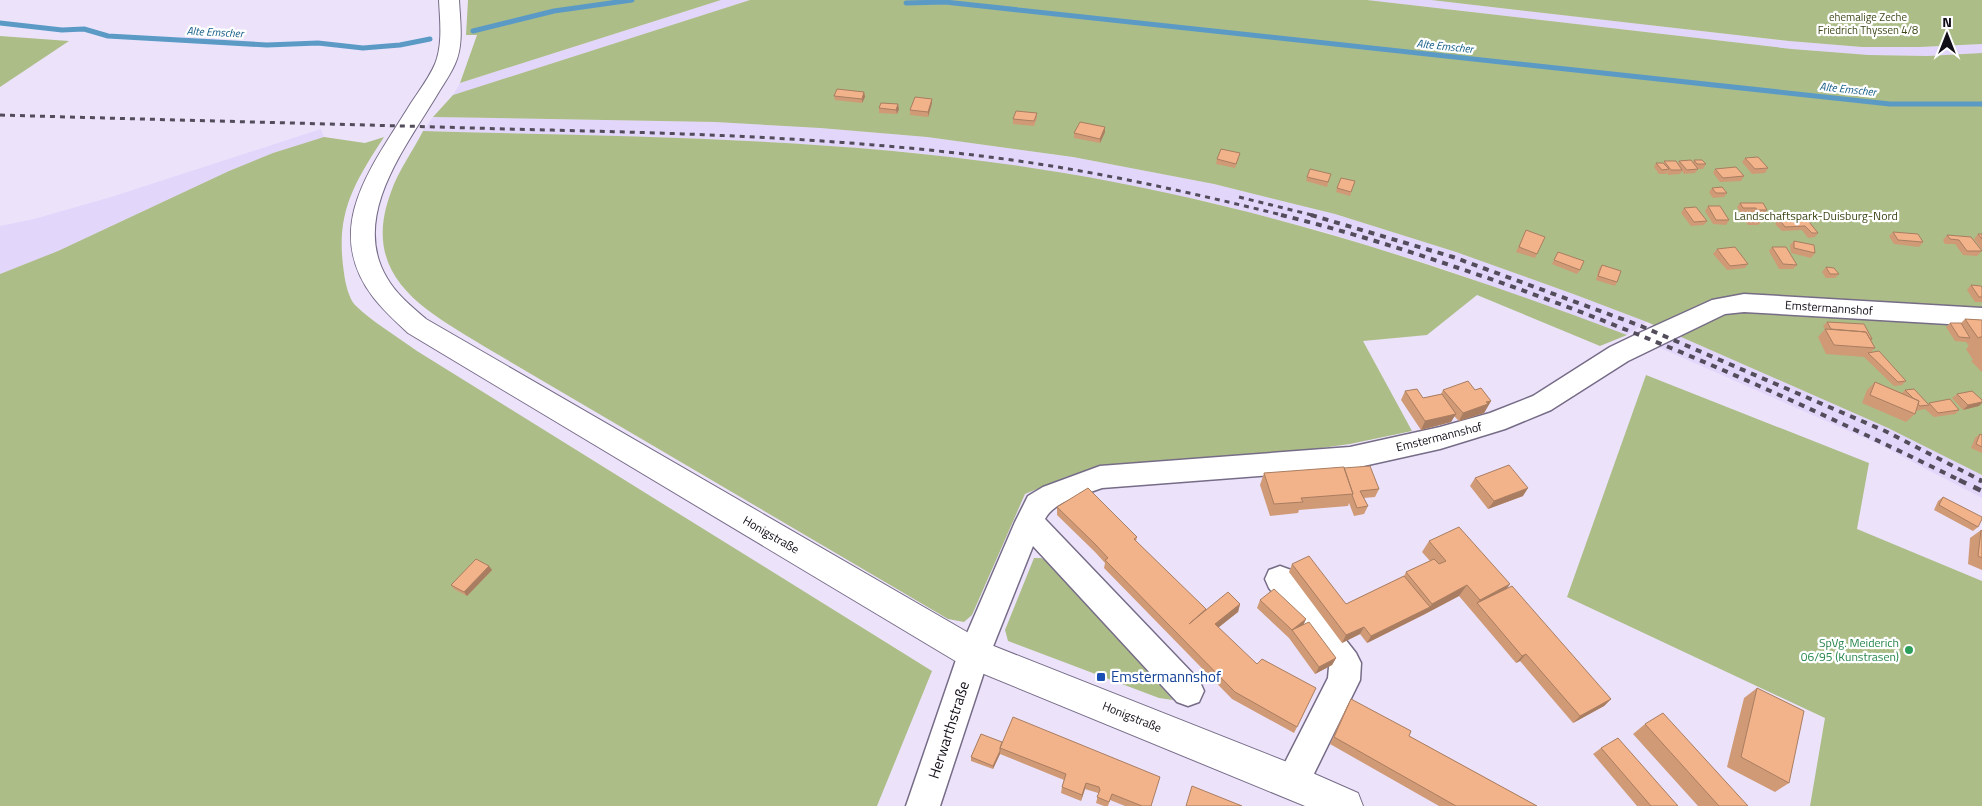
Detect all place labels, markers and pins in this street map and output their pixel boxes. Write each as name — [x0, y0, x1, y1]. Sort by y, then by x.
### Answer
place label: SpVg. Meiderich 06/95 (Kunstrasen) — [1801, 633, 1899, 666]
marker: SpVg. Meiderich 06/95 (Kunstrasen) — [1903, 644, 1915, 656]
place label: Emstermannshof — [1111, 665, 1221, 688]
marker: Emstermannshof — [1095, 671, 1107, 683]

